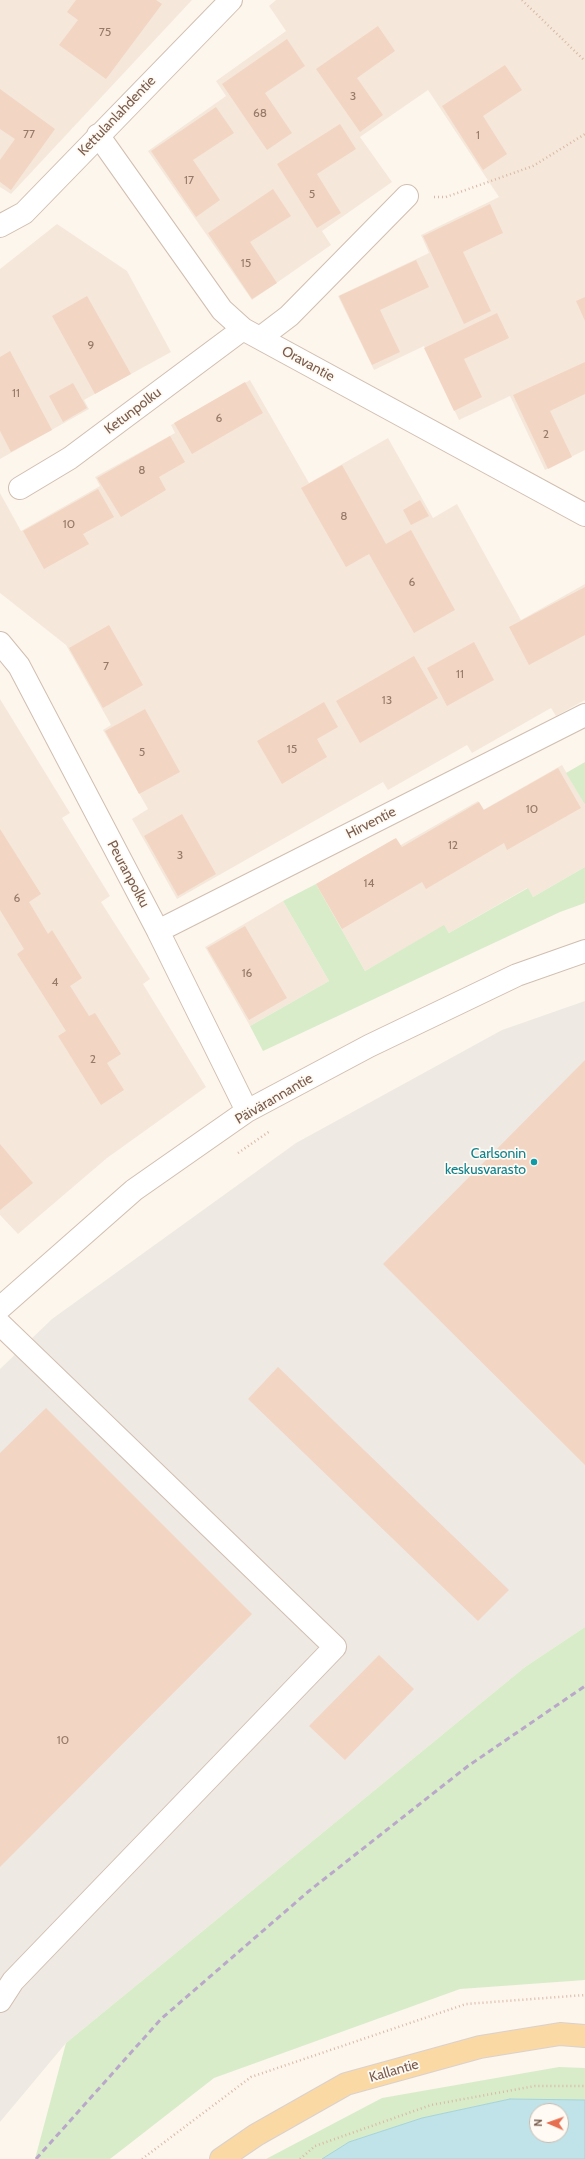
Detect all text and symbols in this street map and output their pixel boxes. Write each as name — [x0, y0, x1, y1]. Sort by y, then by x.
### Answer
house number: 75 — [99, 25, 111, 39]
street label: Kettulanlahdentie — [75, 73, 159, 159]
house number: 3 — [350, 89, 356, 103]
house number: 68 — [253, 106, 267, 120]
house number: 77 — [23, 127, 35, 141]
house number: 1 — [476, 128, 480, 142]
house number: 17 — [184, 173, 194, 187]
house number: 5 — [309, 187, 315, 201]
house number: 15 — [241, 256, 251, 270]
house number: 9 — [88, 338, 94, 352]
street label: Oravantie — [279, 343, 337, 385]
street label: Ketunpolku — [101, 384, 165, 438]
house number: 11 — [12, 386, 20, 400]
house number: 6 — [216, 411, 222, 425]
house number: 2 — [543, 427, 549, 441]
house number: 8 — [138, 463, 146, 477]
house number: 8 — [340, 509, 348, 523]
house number: 10 — [63, 517, 75, 531]
house number: 6 — [409, 575, 415, 589]
house number: 7 — [103, 659, 109, 673]
house number: 11 — [456, 667, 464, 681]
house number: 13 — [382, 693, 392, 707]
house number: 15 — [287, 742, 297, 756]
house number: 5 — [139, 745, 145, 759]
house number: 10 — [526, 802, 538, 816]
street label: Hirventie — [343, 803, 399, 843]
street label: Peuranpolku — [103, 838, 153, 910]
house number: 12 — [448, 838, 458, 852]
house number: 3 — [177, 848, 183, 862]
house number: 14 — [364, 876, 374, 890]
house number: 6 — [14, 891, 20, 905]
house number: 16 — [242, 966, 252, 980]
house number: 4 — [52, 975, 58, 989]
house number: 2 — [90, 1052, 96, 1066]
street label: Päivärannantie — [232, 1070, 316, 1128]
place label: Carlsonin keskusvarasto — [445, 1146, 526, 1178]
marker: Carlsonin keskusvarasto — [529, 1157, 539, 1167]
house number: 10 — [57, 1733, 69, 1747]
street label: Kallantie — [367, 2056, 421, 2086]
north arrow — [529, 2103, 569, 2143]
text: N — [531, 2118, 545, 2127]

